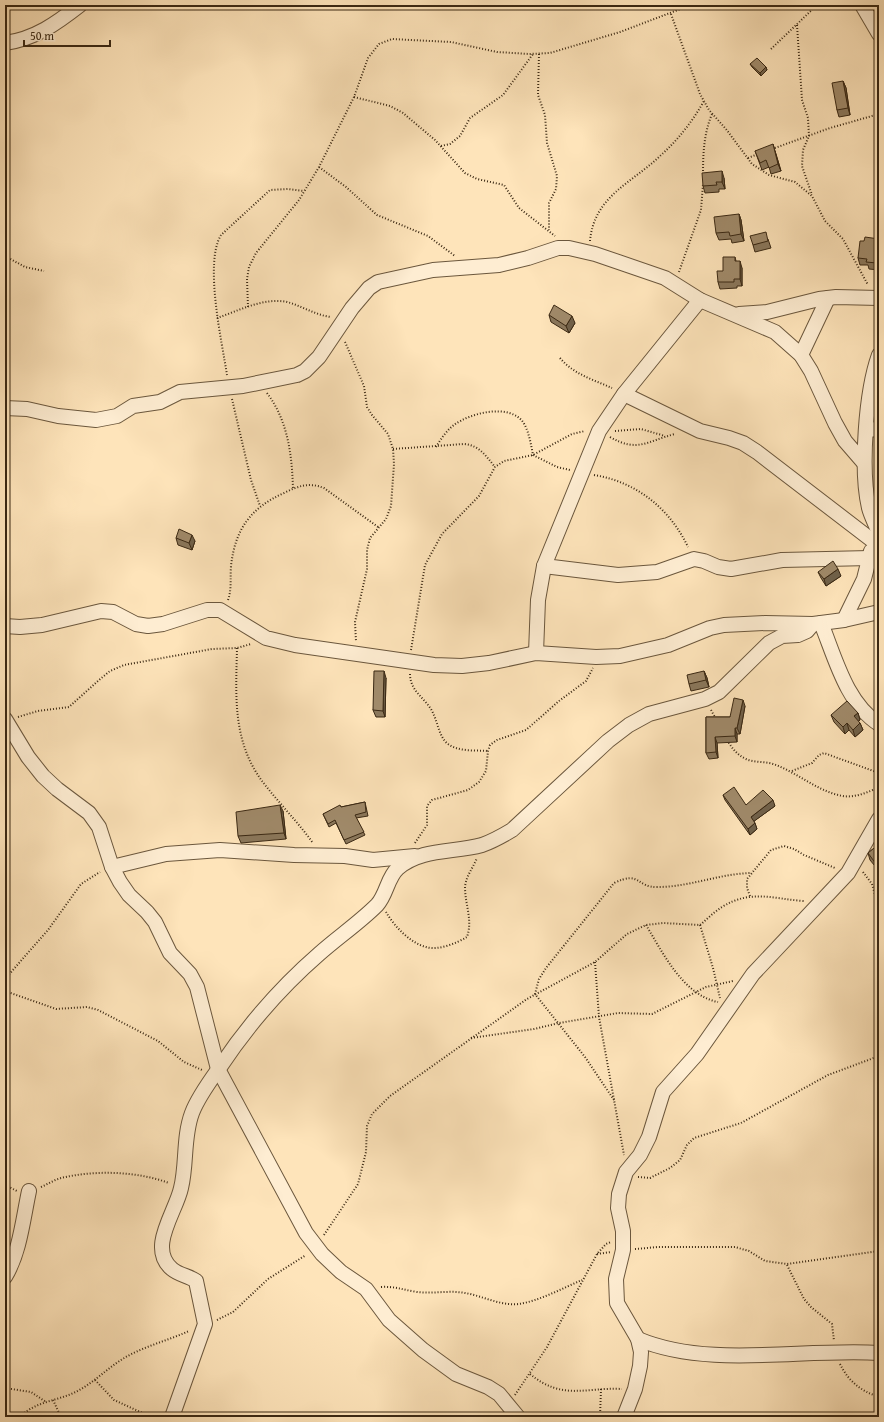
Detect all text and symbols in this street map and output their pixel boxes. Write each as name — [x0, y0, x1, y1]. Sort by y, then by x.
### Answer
scale bar — [24, 22, 110, 48]
text: 50 m — [30, 27, 54, 44]

